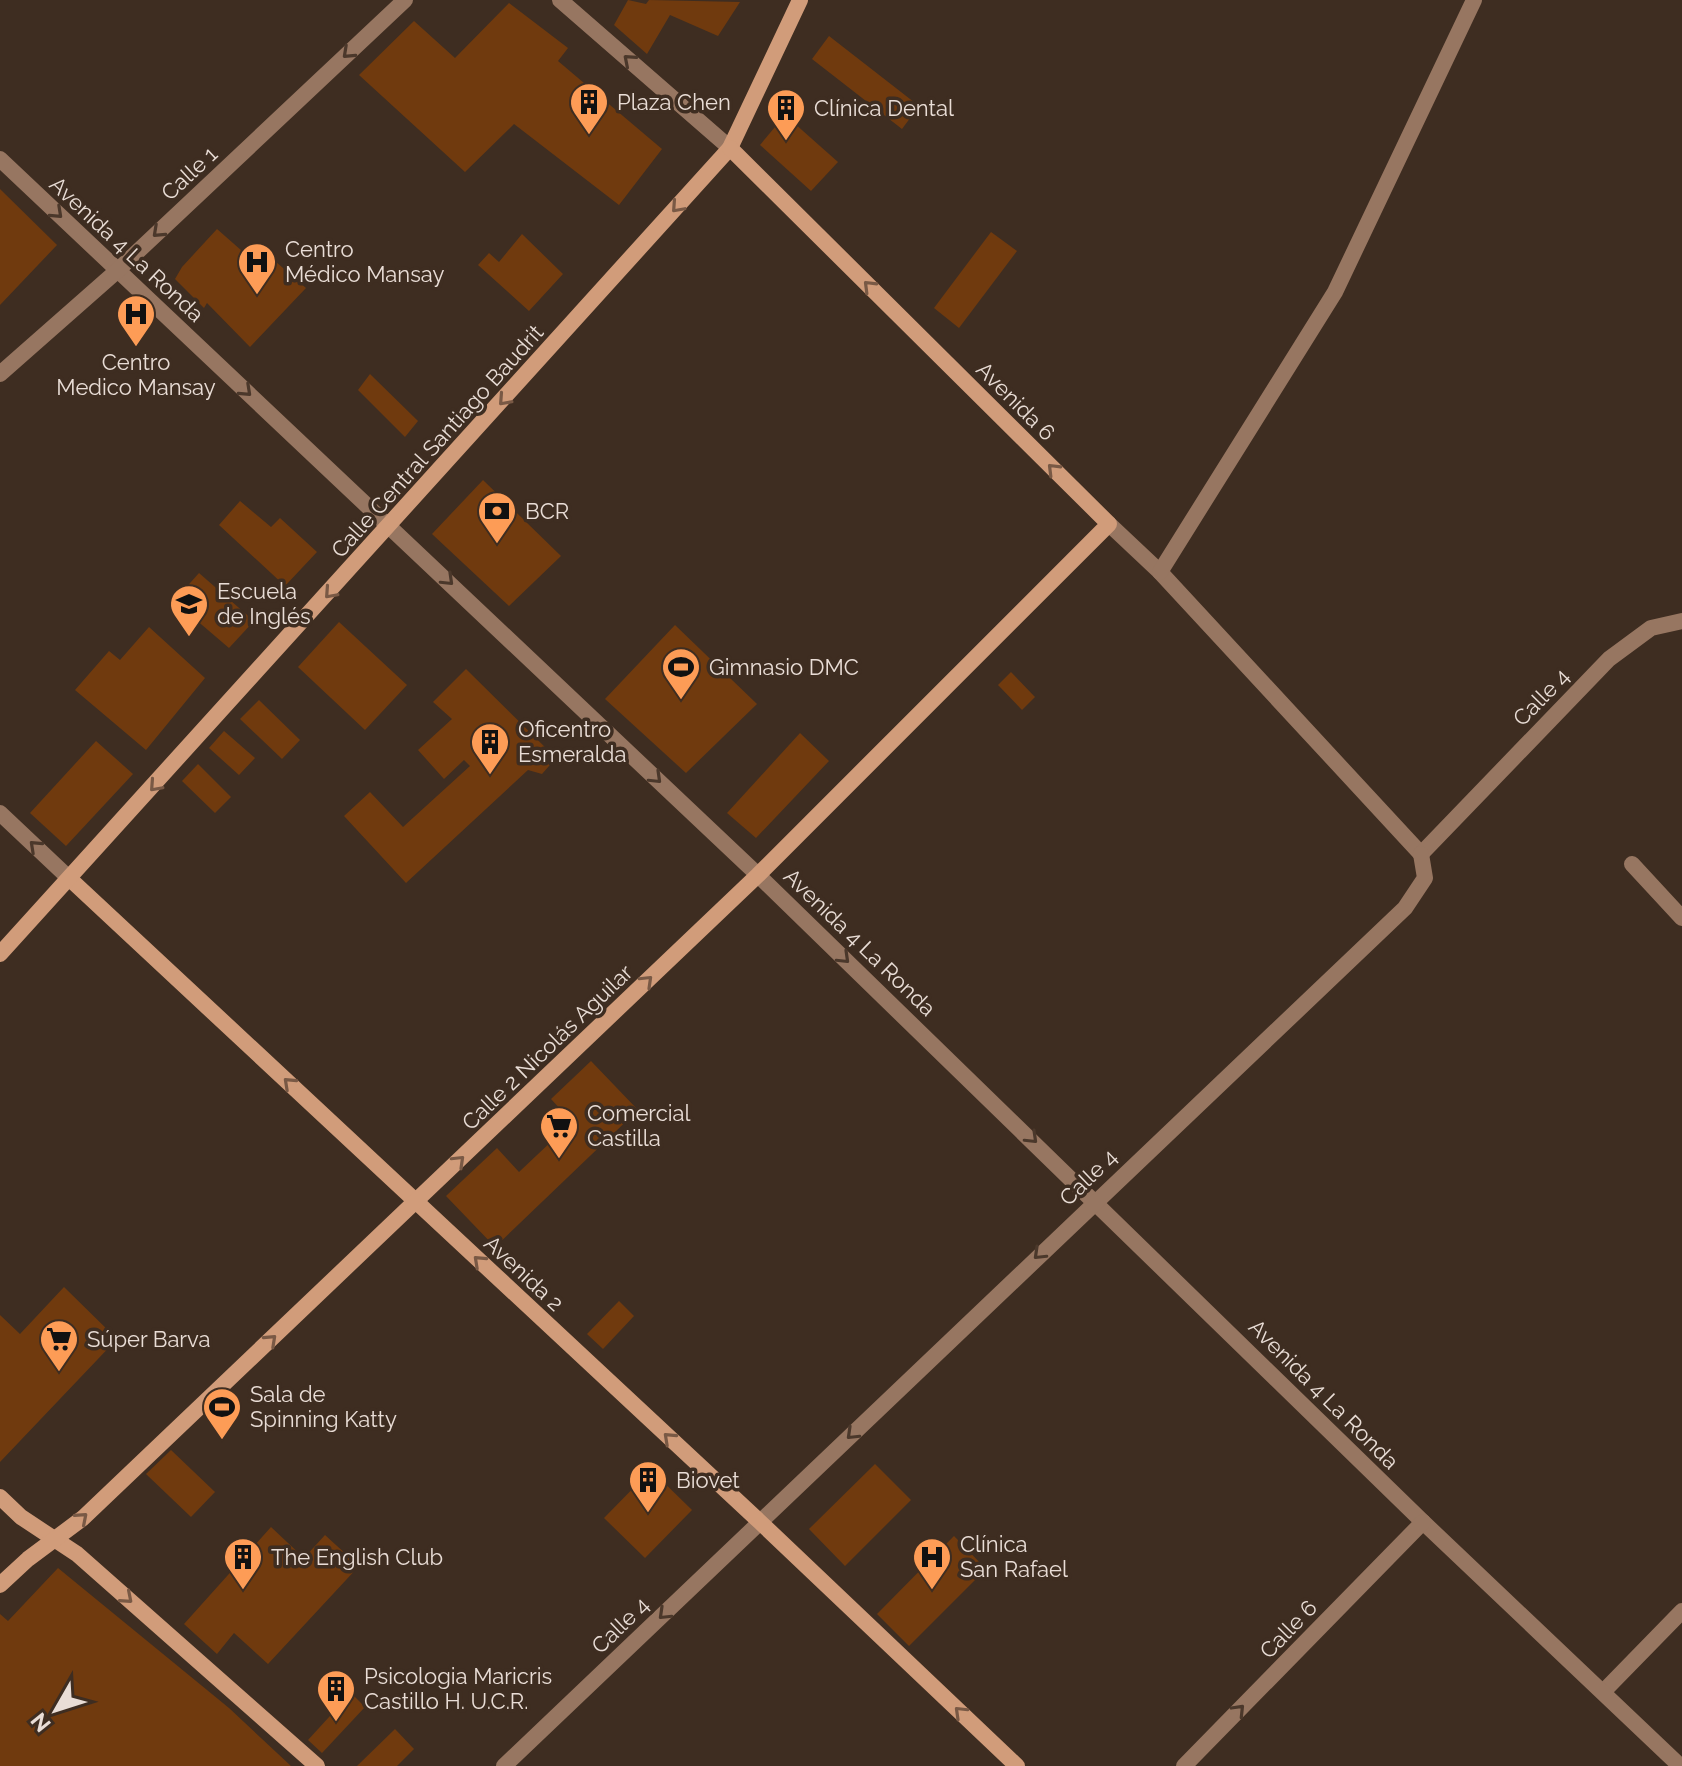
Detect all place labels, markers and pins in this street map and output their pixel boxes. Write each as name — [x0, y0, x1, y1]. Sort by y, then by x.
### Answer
building icon: Plaza Chen — [568, 81, 610, 136]
building icon: Clínica Dental — [765, 87, 807, 142]
place label: Plaza Chen — [617, 89, 731, 115]
place label: Clínica Dental — [814, 95, 954, 121]
place label: Centro Médico Mansay — [285, 236, 444, 287]
hospital icon: Centro Médico Mansay — [236, 241, 278, 296]
hospital icon: Centro Medico Mansay — [115, 293, 157, 348]
place label: Centro Medico Mansay — [56, 349, 216, 400]
bank icon: BCR — [476, 490, 518, 545]
place label: BCR — [525, 498, 569, 524]
place label: Escuela de Inglés — [217, 578, 311, 629]
school or university icon: Escuela de Inglés — [168, 583, 210, 638]
sports icon: Gimnasio DMC — [660, 646, 702, 701]
place label: Gimnasio DMC — [709, 654, 859, 680]
place label: Oficentro Esmeralda — [518, 716, 626, 767]
building icon: Oficentro Esmeralda — [469, 721, 511, 776]
place label: Comercial Castilla — [587, 1100, 691, 1151]
supermarket icon: Comercial Castilla — [538, 1105, 580, 1160]
supermarket icon: Súper Barva — [38, 1318, 80, 1373]
place label: Súper Barva — [87, 1326, 211, 1352]
place label: Sala de Spinning Katty — [250, 1381, 397, 1432]
sports icon: Sala de Spinning Katty — [201, 1386, 243, 1441]
building icon: Biovet — [627, 1459, 669, 1514]
place label: Biovet — [676, 1467, 740, 1493]
place label: Clínica San Rafael — [960, 1531, 1068, 1582]
building icon: The English Club — [222, 1536, 264, 1591]
hospital icon: Clínica San Rafael — [911, 1536, 953, 1591]
place label: The English Club — [271, 1544, 443, 1570]
place label: Psicologia Maricris Castillo H. U.C.R. — [364, 1663, 552, 1714]
building icon: Psicologia Maricris Castillo H. U.C.R. — [315, 1668, 357, 1723]

